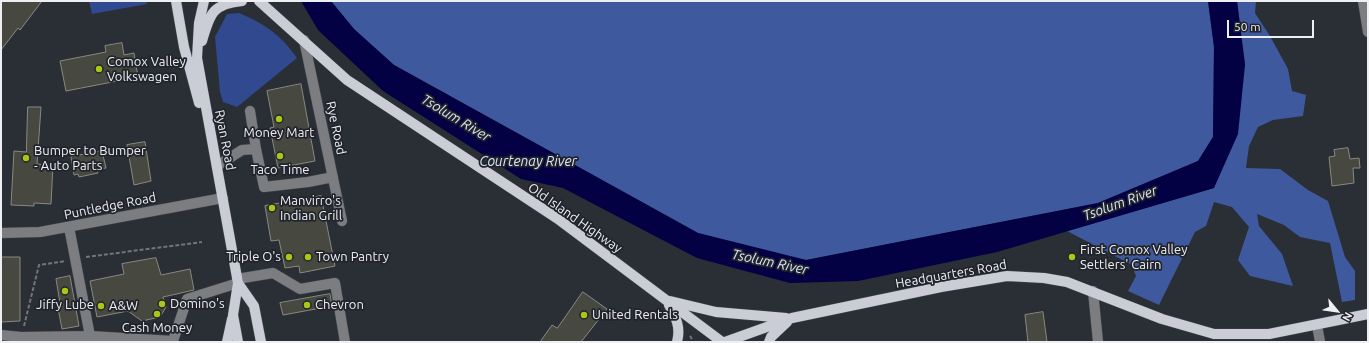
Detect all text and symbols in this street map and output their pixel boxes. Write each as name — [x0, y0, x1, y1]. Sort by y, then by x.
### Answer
scale bar — [1229, 12, 1316, 38]
text: 50 m — [1234, 20, 1261, 33]
place label: Comox Valley Volkswagen — [107, 54, 186, 85]
marker: Comox Valley Volkswagen — [94, 64, 104, 74]
water label: Tsolum River — [418, 91, 494, 145]
street label: Rye Road — [323, 100, 349, 156]
street label: Ryan Road — [211, 108, 239, 172]
marker: Money Mart — [274, 114, 284, 124]
place label: Money Mart — [244, 125, 314, 141]
place label: Bumper to Bumper - Auto Parts — [34, 143, 146, 174]
marker: Taco Time — [275, 151, 285, 161]
marker: Bumper to Bumper - Auto Parts — [21, 153, 31, 163]
water label: Courtenay River — [479, 153, 577, 169]
place label: Taco Time — [250, 162, 310, 178]
street label: Old Island Highway — [525, 180, 625, 256]
water label: Tsolum River — [1081, 182, 1159, 224]
street label: Puntledge Road — [63, 189, 157, 223]
place label: Manvirro's Indian Grill — [280, 193, 342, 224]
marker: Manvirro's Indian Grill — [267, 203, 277, 213]
place label: First Comox Valley Settlers' Cairn — [1080, 242, 1187, 273]
water label: Tsolum River — [730, 246, 810, 278]
place label: Triple O's — [226, 249, 281, 265]
place label: Town Pantry — [316, 249, 389, 265]
marker: Triple O's — [284, 252, 294, 262]
marker: Town Pantry — [303, 252, 313, 262]
marker: First Comox Valley Settlers' Cairn — [1067, 252, 1077, 262]
street label: Headquarters Road — [894, 257, 1008, 291]
marker: Jiffy Lube — [60, 286, 70, 296]
north arrow — [1317, 291, 1357, 331]
place label: Domino's — [170, 296, 225, 312]
place label: Jiffy Lube — [36, 297, 94, 313]
place label: Chevron — [315, 297, 364, 313]
place label: A&W — [109, 298, 138, 314]
marker: Domino's — [157, 299, 167, 309]
marker: Chevron — [302, 300, 312, 310]
marker: A&W — [96, 301, 106, 311]
place label: United Rentals — [592, 307, 678, 323]
marker: Cash Money — [152, 309, 162, 319]
marker: United Rentals — [579, 310, 589, 320]
text: N — [1340, 310, 1355, 323]
place label: Cash Money — [122, 320, 192, 336]

